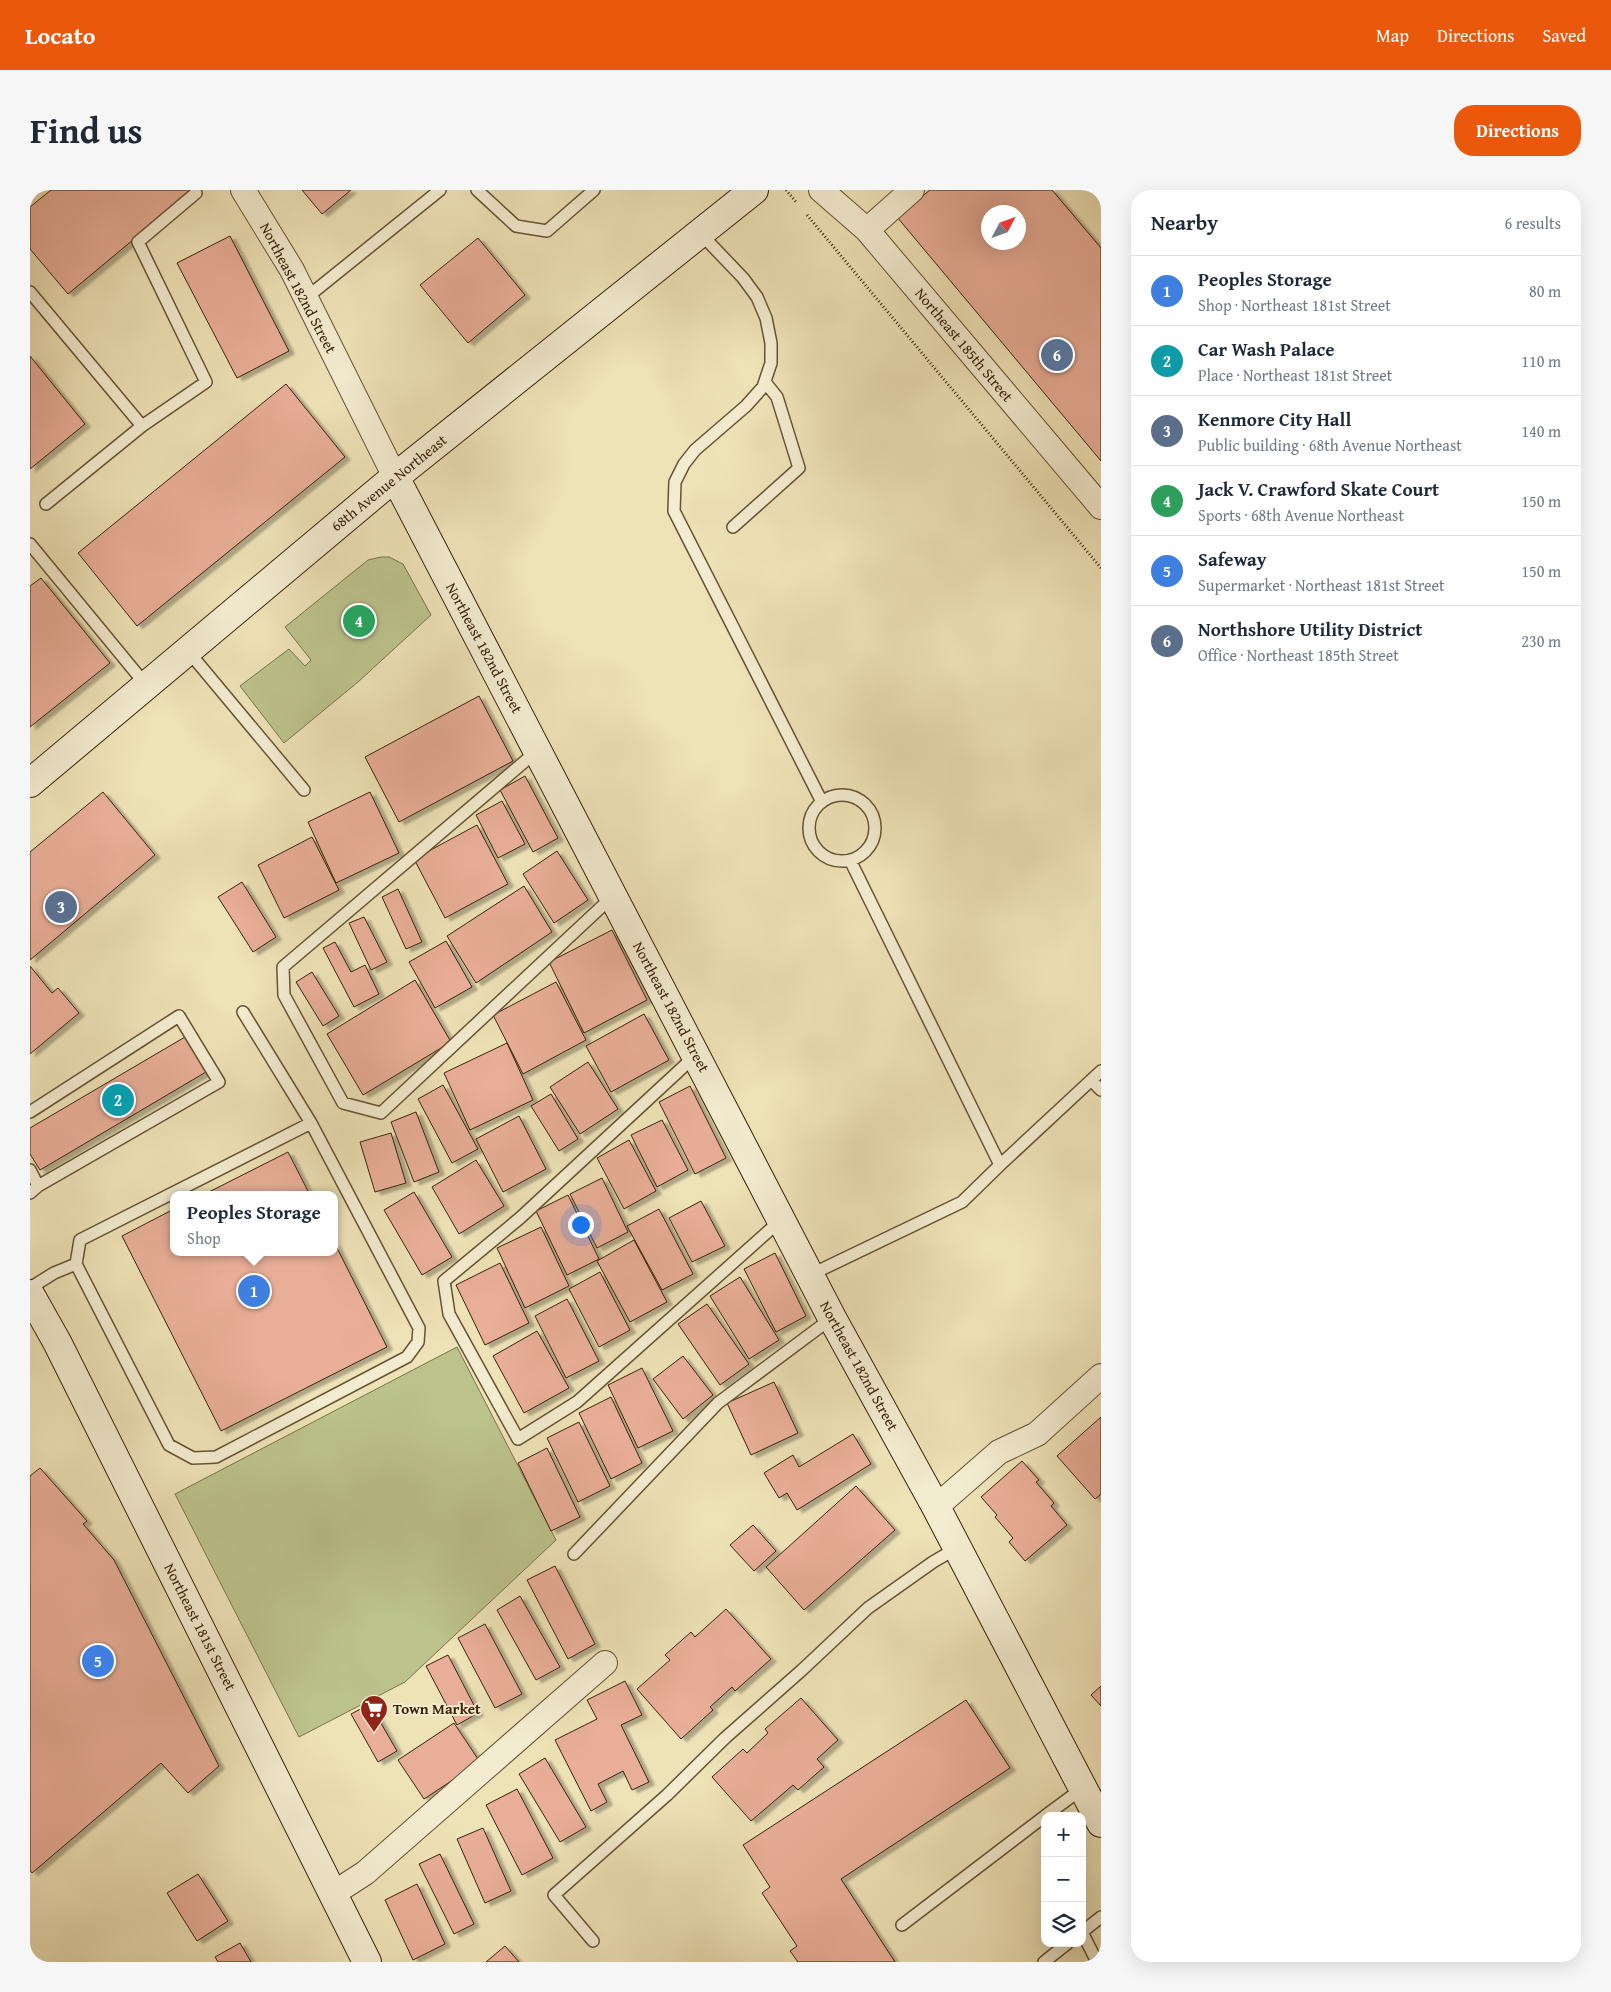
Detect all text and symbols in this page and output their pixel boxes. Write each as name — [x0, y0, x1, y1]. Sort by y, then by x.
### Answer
text: Locato — [25, 18, 96, 53]
text: Map — [1376, 22, 1409, 49]
text: Directions — [1437, 22, 1514, 49]
text: Saved — [1542, 22, 1586, 49]
text: Find us — [30, 105, 143, 156]
button: Directions — [1454, 105, 1581, 156]
north arrow — [981, 205, 1026, 250]
text: Nearby — [1151, 207, 1218, 238]
text: 6 results — [1504, 211, 1561, 235]
street label: Northeast 182nd Street — [255, 219, 342, 357]
text: Peoples Storage — [1198, 265, 1332, 293]
text: 1 — [1163, 279, 1171, 303]
text: 80 m — [1529, 279, 1561, 303]
street label: Northeast 185th Street — [910, 283, 1019, 407]
text: Shop · Northeast 181st Street — [1198, 293, 1391, 317]
text: Car Wash Palace — [1198, 335, 1335, 363]
pin: 6 — [1041, 336, 1073, 374]
text: 2 — [1163, 349, 1171, 373]
text: 110 m — [1521, 349, 1561, 373]
text: Place · Northeast 181st Street — [1198, 363, 1393, 387]
text: Kenmore City Hall — [1198, 405, 1351, 433]
text: 3 — [1163, 419, 1171, 443]
text: 140 m — [1521, 419, 1561, 443]
street label: 68th Avenue Northeast — [326, 429, 452, 536]
text: Public building · 68th Avenue Northeast — [1198, 433, 1462, 457]
text: Jack V. Crawford Skate Court — [1198, 475, 1439, 503]
text: 4 — [1163, 489, 1171, 513]
text: 150 m — [1521, 489, 1561, 513]
text: Sports · 68th Avenue Northeast — [1198, 503, 1404, 527]
text: Safeway — [1198, 545, 1267, 573]
text: 5 — [1163, 559, 1171, 583]
text: 150 m — [1521, 559, 1561, 583]
text: Supermarket · Northeast 181st Street — [1198, 573, 1445, 597]
street label: Northeast 182nd Street — [441, 579, 528, 717]
pin: 4 — [343, 602, 375, 640]
text: Northshore Utility District — [1198, 615, 1422, 643]
text: 6 — [1163, 629, 1171, 653]
text: 230 m — [1521, 629, 1561, 653]
text: Office · Northeast 185th Street — [1198, 643, 1399, 667]
pin: 3 — [45, 888, 77, 926]
street label: Northeast 182nd Street — [628, 938, 715, 1076]
pin: 2 — [102, 1081, 134, 1119]
popup — [170, 1191, 338, 1256]
text: Peoples Storage — [187, 1198, 321, 1226]
your location — [568, 1212, 594, 1238]
text: Shop — [187, 1226, 221, 1250]
pin: 1 — [238, 1272, 270, 1310]
street label: Northeast 182nd Street — [815, 1297, 904, 1435]
street label: Northeast 181st Street — [159, 1560, 242, 1695]
pin: 5 — [82, 1642, 114, 1680]
supermarket icon: Town Market — [359, 1694, 389, 1733]
place label: Town Market — [393, 1698, 481, 1719]
map controls — [1041, 1812, 1086, 1947]
button: + — [1041, 1812, 1086, 1857]
button: − — [1041, 1857, 1086, 1902]
button: layers — [1041, 1902, 1086, 1947]

